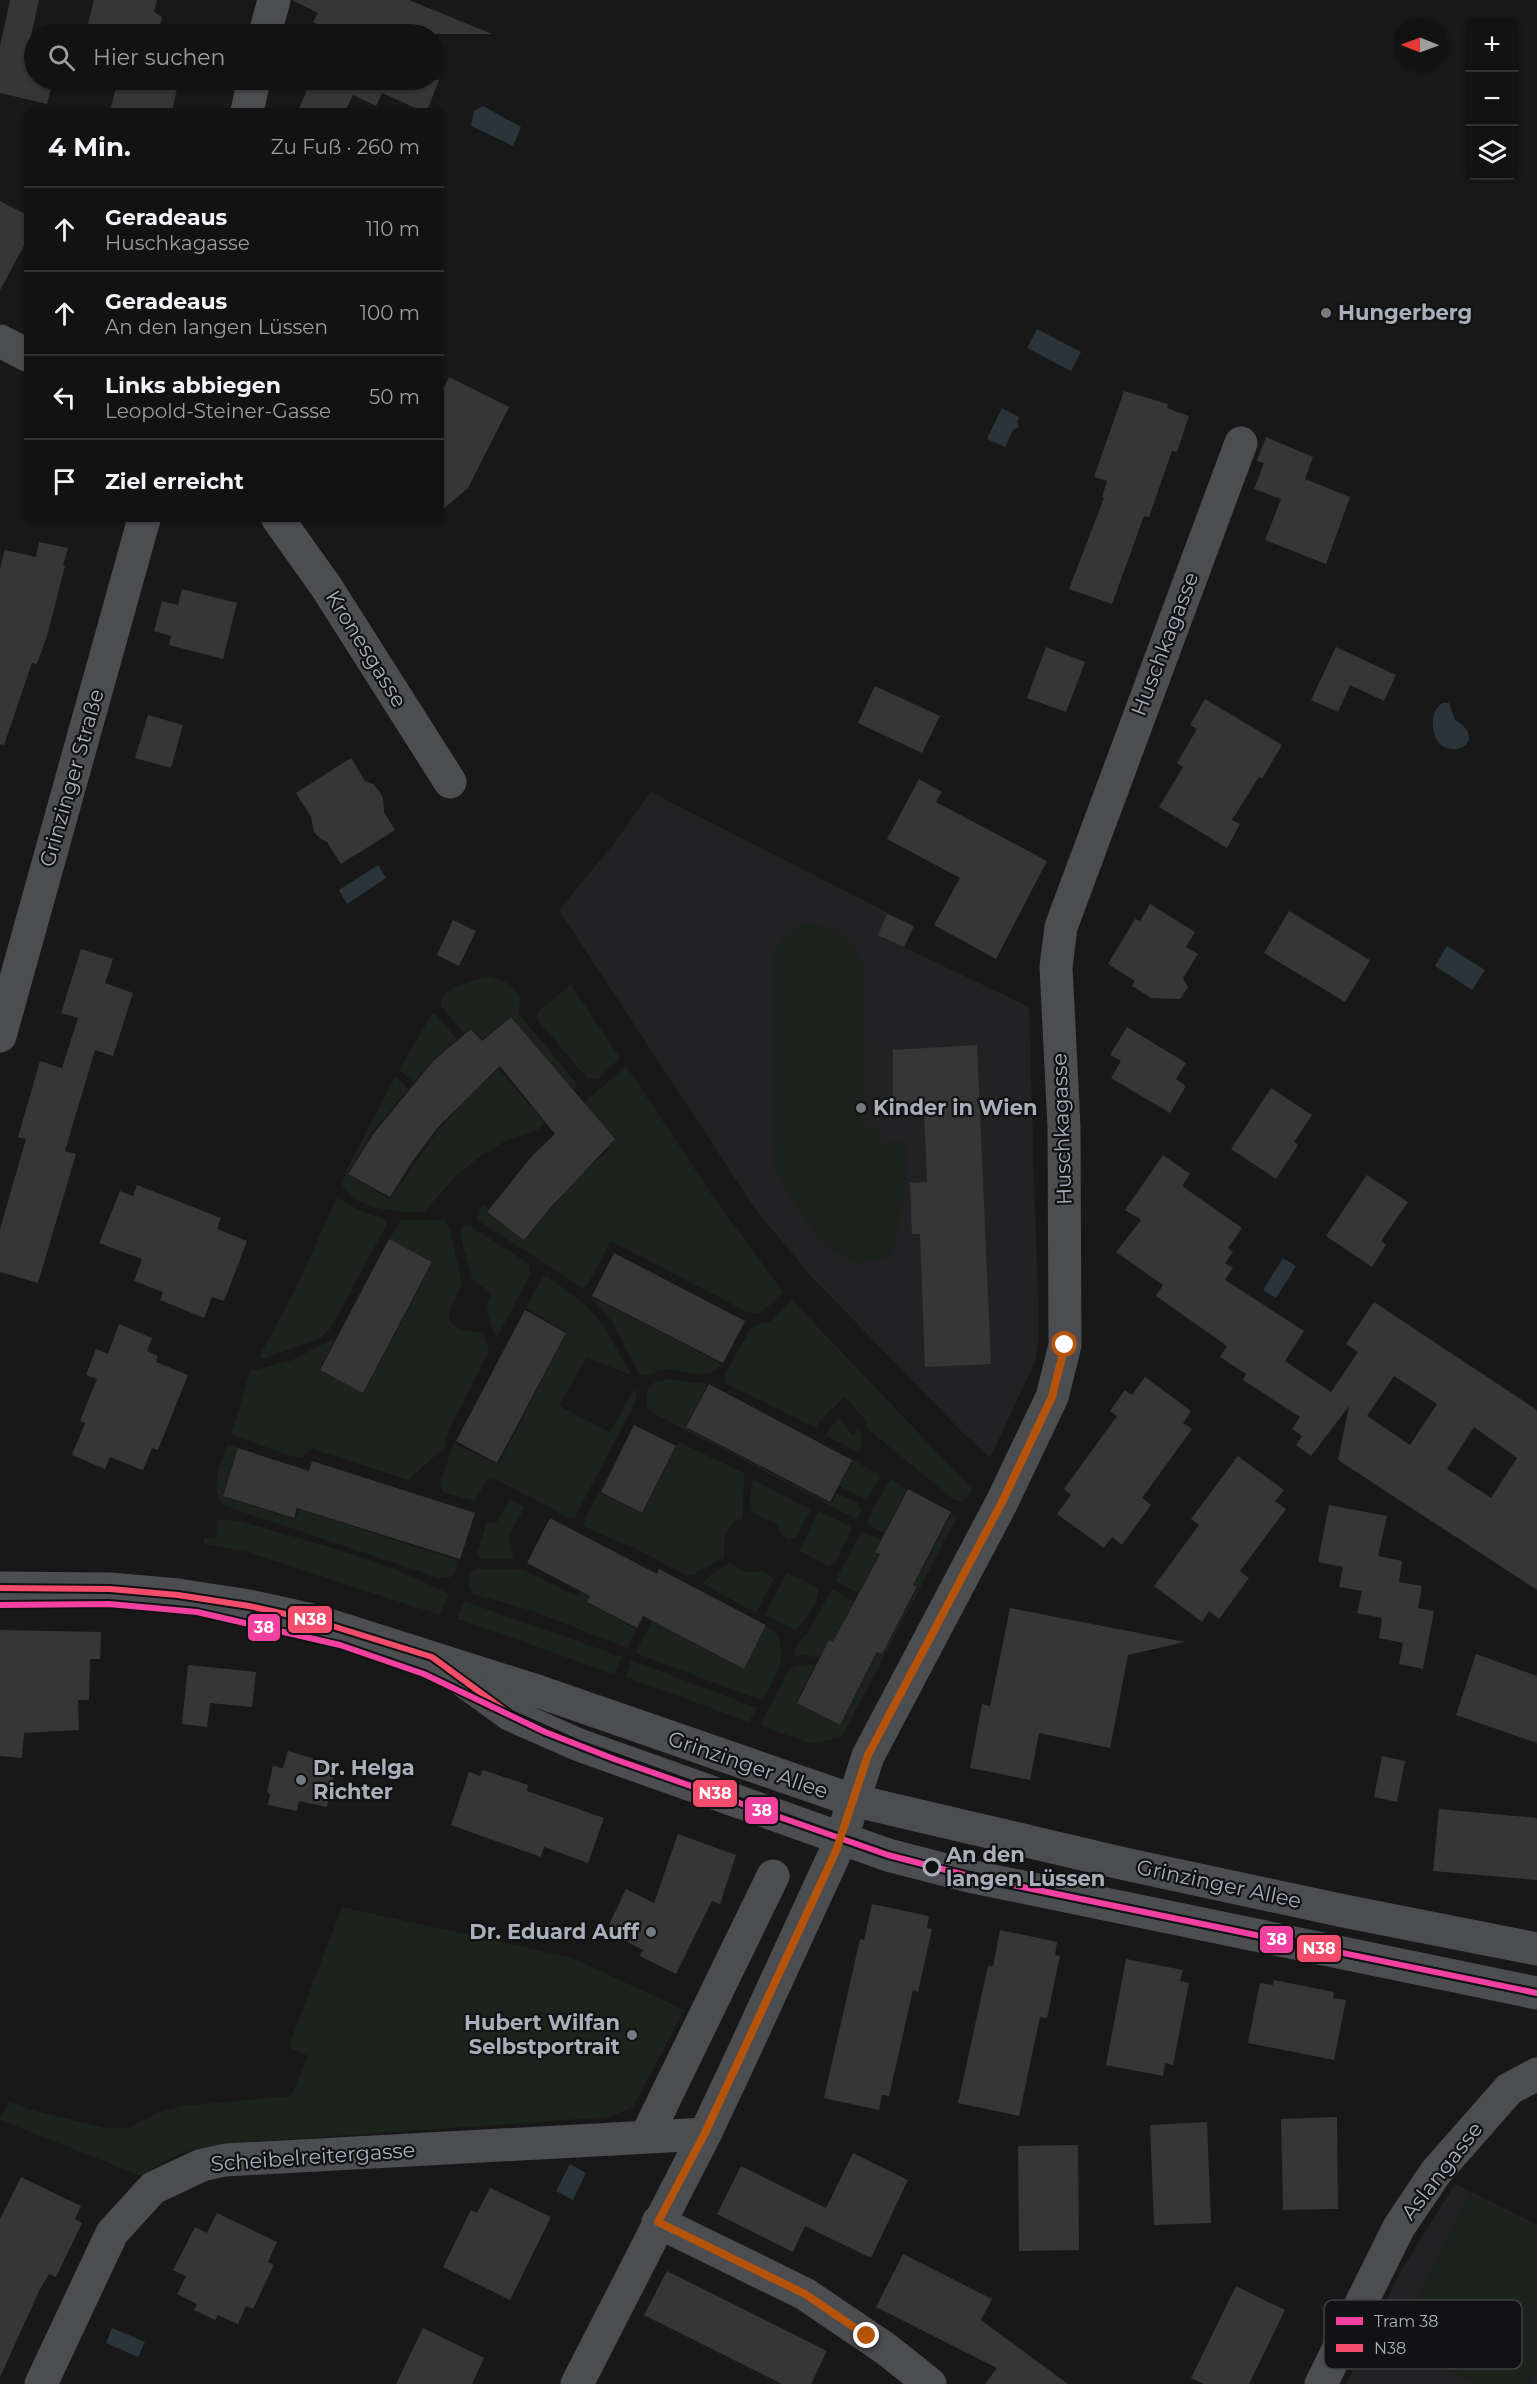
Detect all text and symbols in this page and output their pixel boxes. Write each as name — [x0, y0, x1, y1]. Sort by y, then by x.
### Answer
north arrow — [1393, 18, 1447, 72]
map controls — [1465, 18, 1519, 180]
button: + — [1465, 18, 1519, 72]
search box — [24, 24, 444, 90]
icon: search — [45, 41, 78, 74]
text: Hier suchen — [93, 44, 225, 71]
button: − — [1465, 72, 1519, 126]
button: layers — [1465, 126, 1519, 180]
text: 4 Min. — [48, 131, 131, 163]
text: Zu Fuß · 260 m — [271, 135, 420, 159]
text: Geradeaus — [105, 204, 227, 231]
icon: ahead — [48, 213, 81, 246]
text: 110 m — [366, 217, 420, 241]
text: Huschkagasse — [105, 231, 250, 255]
text: Geradeaus — [105, 288, 227, 315]
icon: ahead — [48, 297, 81, 330]
place label: Hungerberg — [1338, 300, 1472, 325]
text: 100 m — [360, 301, 420, 325]
marker: Hungerberg — [1319, 306, 1333, 320]
text: An den langen Lüssen — [105, 315, 328, 339]
text: Links abbiegen — [105, 372, 281, 399]
icon: left — [48, 381, 81, 414]
text: 50 m — [369, 385, 420, 409]
text: Leopold-Steiner-Gasse — [105, 399, 331, 423]
icon: arrive — [48, 465, 81, 498]
text: Ziel erreicht — [105, 468, 244, 495]
street label: Huschkagasse — [1126, 568, 1203, 719]
street label: Kronesgasse — [321, 586, 412, 712]
street label: Grinzinger Straße — [34, 686, 109, 870]
street label: Huschkagasse — [1046, 1053, 1077, 1205]
place label: Kinder in Wien — [873, 1095, 1037, 1120]
marker: Kinder in Wien — [854, 1101, 868, 1115]
route start — [1051, 1331, 1077, 1357]
line badge: N38 — [287, 1605, 333, 1634]
text: N38 — [294, 1610, 326, 1629]
line badge: 38 — [247, 1613, 281, 1642]
text: 38 — [253, 1618, 274, 1637]
street label: Grinzinger Allee — [665, 1725, 831, 1804]
place label: Dr. Helga Richter — [313, 1755, 415, 1804]
marker: Dr. Helga Richter — [294, 1773, 308, 1787]
line badge: N38 — [692, 1779, 738, 1808]
text: N38 — [699, 1784, 731, 1803]
line badge: 38 — [744, 1796, 779, 1825]
text: 38 — [751, 1801, 772, 1820]
place label: An den langen Lüssen — [945, 1842, 1105, 1891]
street label: Grinzinger Allee — [1135, 1854, 1304, 1913]
marker: An den langen Lüssen — [923, 1858, 941, 1876]
place label: Dr. Eduard Auff — [469, 1919, 640, 1944]
marker: Dr. Eduard Auff — [644, 1925, 658, 1939]
line badge: 38 — [1259, 1925, 1294, 1954]
text: 38 — [1266, 1930, 1287, 1949]
line badge: N38 — [1296, 1934, 1342, 1963]
text: N38 — [1303, 1939, 1335, 1958]
place label: Hubert Wilfan Selbstportrait — [464, 2010, 620, 2059]
marker: Hubert Wilfan Selbstportrait — [625, 2028, 639, 2042]
street label: Aslangasse — [1396, 2117, 1488, 2225]
street label: Scheibelreitergasse — [210, 2137, 416, 2176]
legend — [1324, 2300, 1522, 2369]
text: Tram 38 — [1374, 2312, 1439, 2331]
route end — [853, 2322, 879, 2348]
text: N38 — [1374, 2339, 1406, 2358]

